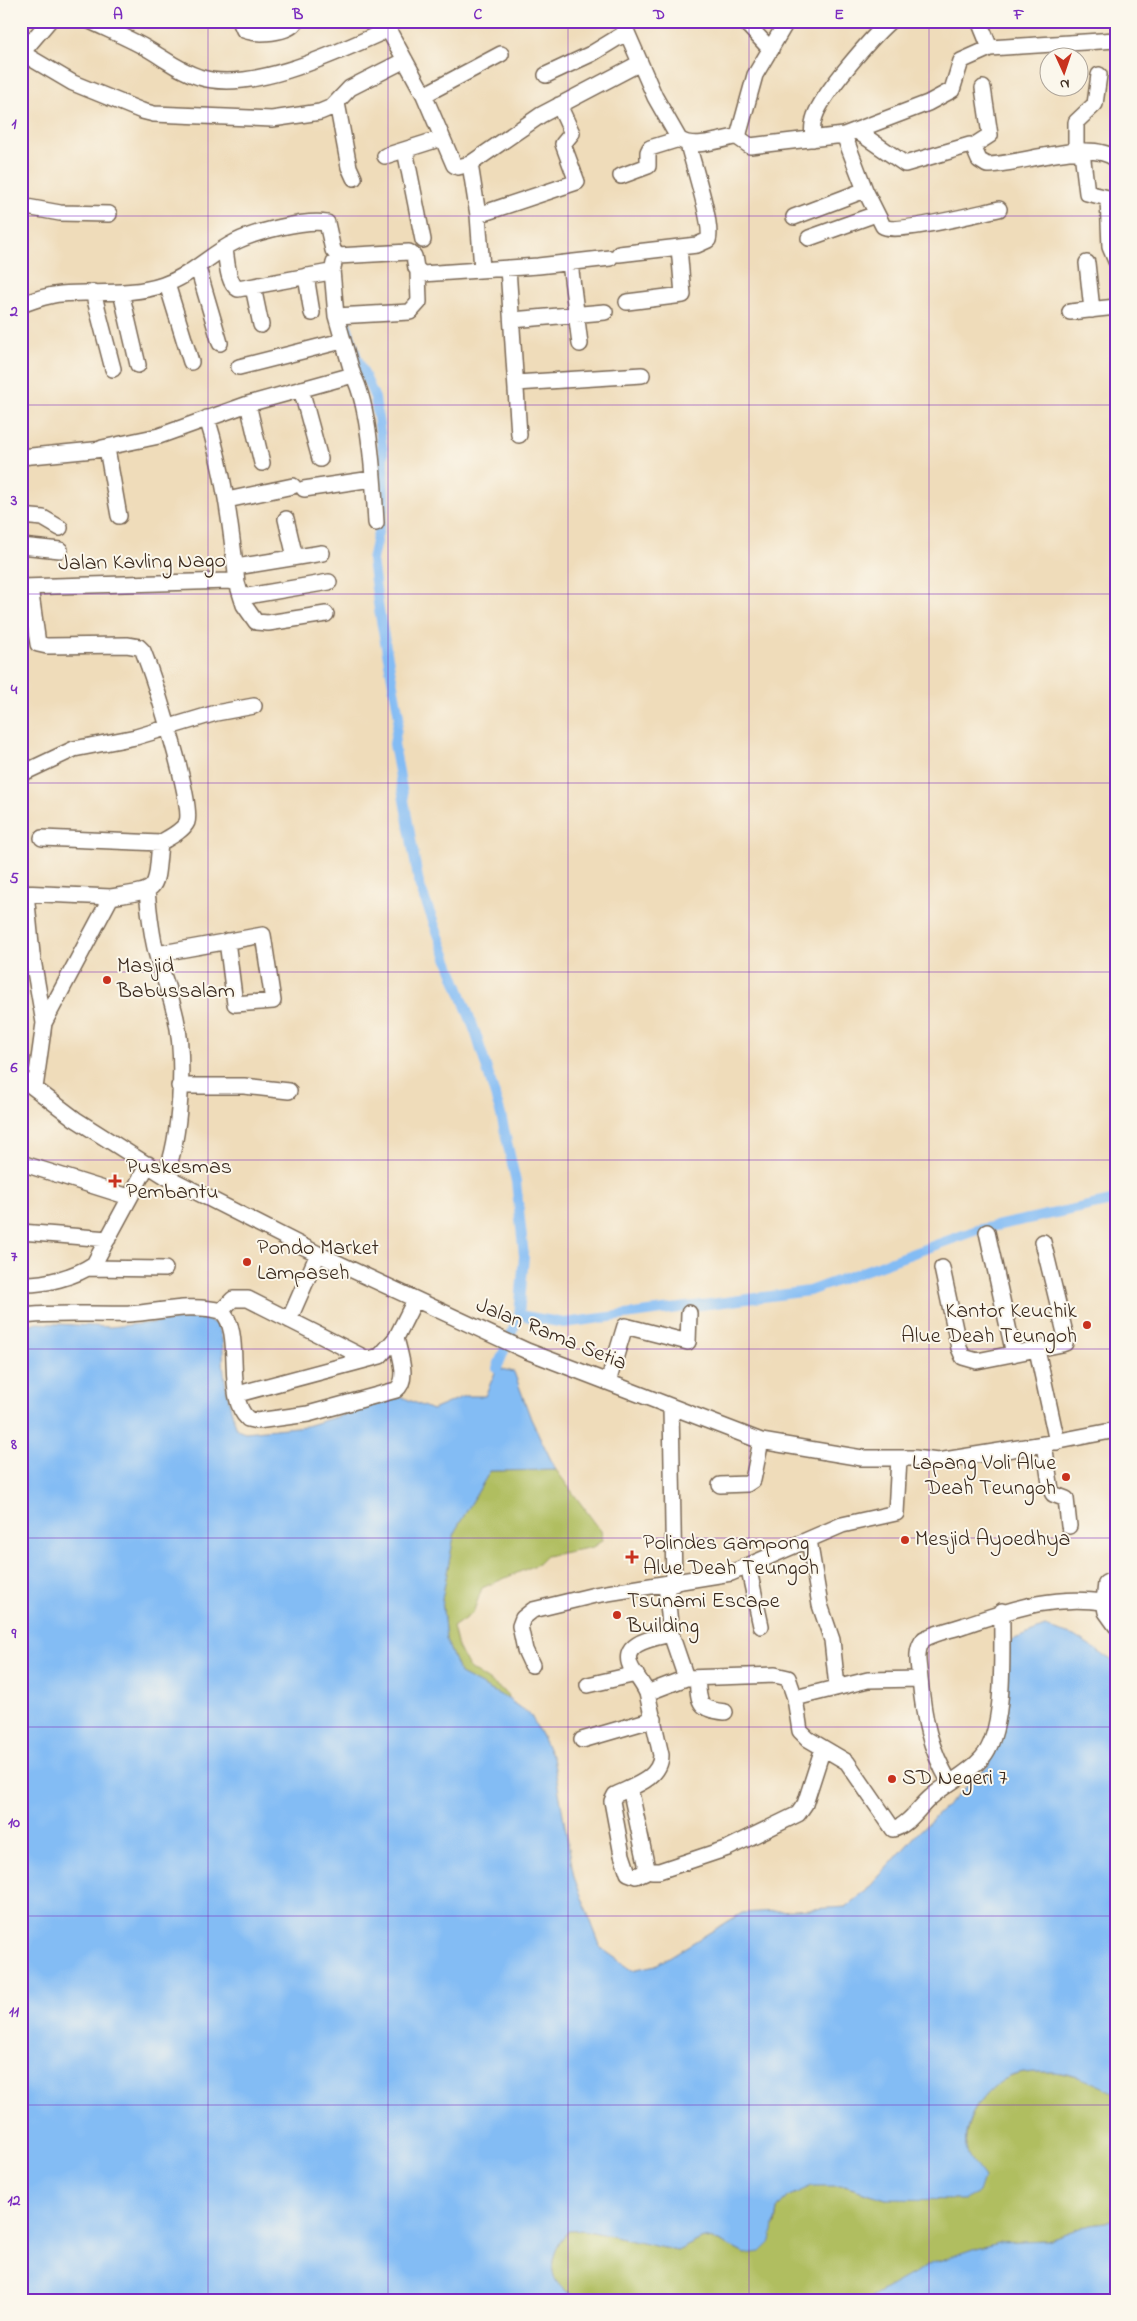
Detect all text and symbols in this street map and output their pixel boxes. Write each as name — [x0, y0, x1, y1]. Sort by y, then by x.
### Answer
text: A — [113, 3, 123, 27]
text: B — [292, 3, 304, 27]
text: C — [474, 3, 483, 27]
text: D — [652, 3, 665, 27]
text: E — [834, 3, 844, 27]
text: F — [1013, 3, 1025, 27]
north arrow — [1040, 48, 1090, 98]
text: N — [1059, 73, 1070, 94]
text: 1 — [11, 112, 17, 136]
text: 2 — [9, 300, 18, 324]
text: 3 — [10, 489, 18, 513]
street label: Jalan Kavling Nago — [58, 546, 226, 581]
text: 4 — [10, 678, 18, 702]
text: 5 — [9, 867, 19, 891]
place label: Masjid Babussalam — [116, 951, 235, 1008]
marker: Masjid Babussalam — [101, 974, 113, 986]
text: 6 — [9, 1056, 18, 1080]
place label: Puskesmas Pembantu — [126, 1152, 232, 1209]
marker: Puskesmas Pembantu — [108, 1174, 122, 1188]
place label: Pondo Market Lampaseh — [257, 1233, 380, 1290]
text: 7 — [11, 1245, 18, 1269]
marker: Pondo Market Lampaseh — [241, 1256, 253, 1268]
street label: Jalan Rama Setia — [471, 1290, 631, 1380]
place label: Kantor Keuchik Alue Deah Teungoh — [901, 1296, 1077, 1354]
marker: Kantor Keuchik Alue Deah Teungoh — [1081, 1319, 1093, 1331]
text: 8 — [10, 1433, 17, 1457]
place label: Lapang Voli Alue Deah Teungoh — [912, 1448, 1056, 1506]
marker: Lapang Voli Alue Deah Teungoh — [1060, 1471, 1072, 1483]
place label: Mesjid Ayoedhya — [915, 1524, 1070, 1557]
place label: Polindes Gampong Alue Deah Teungoh — [643, 1528, 819, 1586]
marker: Mesjid Ayoedhya — [899, 1534, 911, 1546]
marker: Polindes Gampong Alue Deah Teungoh — [625, 1550, 639, 1564]
place label: Tsunami Escape Building — [626, 1586, 780, 1644]
marker: Tsunami Escape Building — [611, 1609, 623, 1621]
text: 9 — [11, 1622, 17, 1646]
place label: SD Negeri 7 — [902, 1763, 1008, 1796]
marker: SD Negeri 7 — [886, 1773, 898, 1785]
text: 10 — [8, 1811, 20, 1835]
text: 11 — [9, 2000, 20, 2024]
text: 12 — [7, 2189, 21, 2213]

